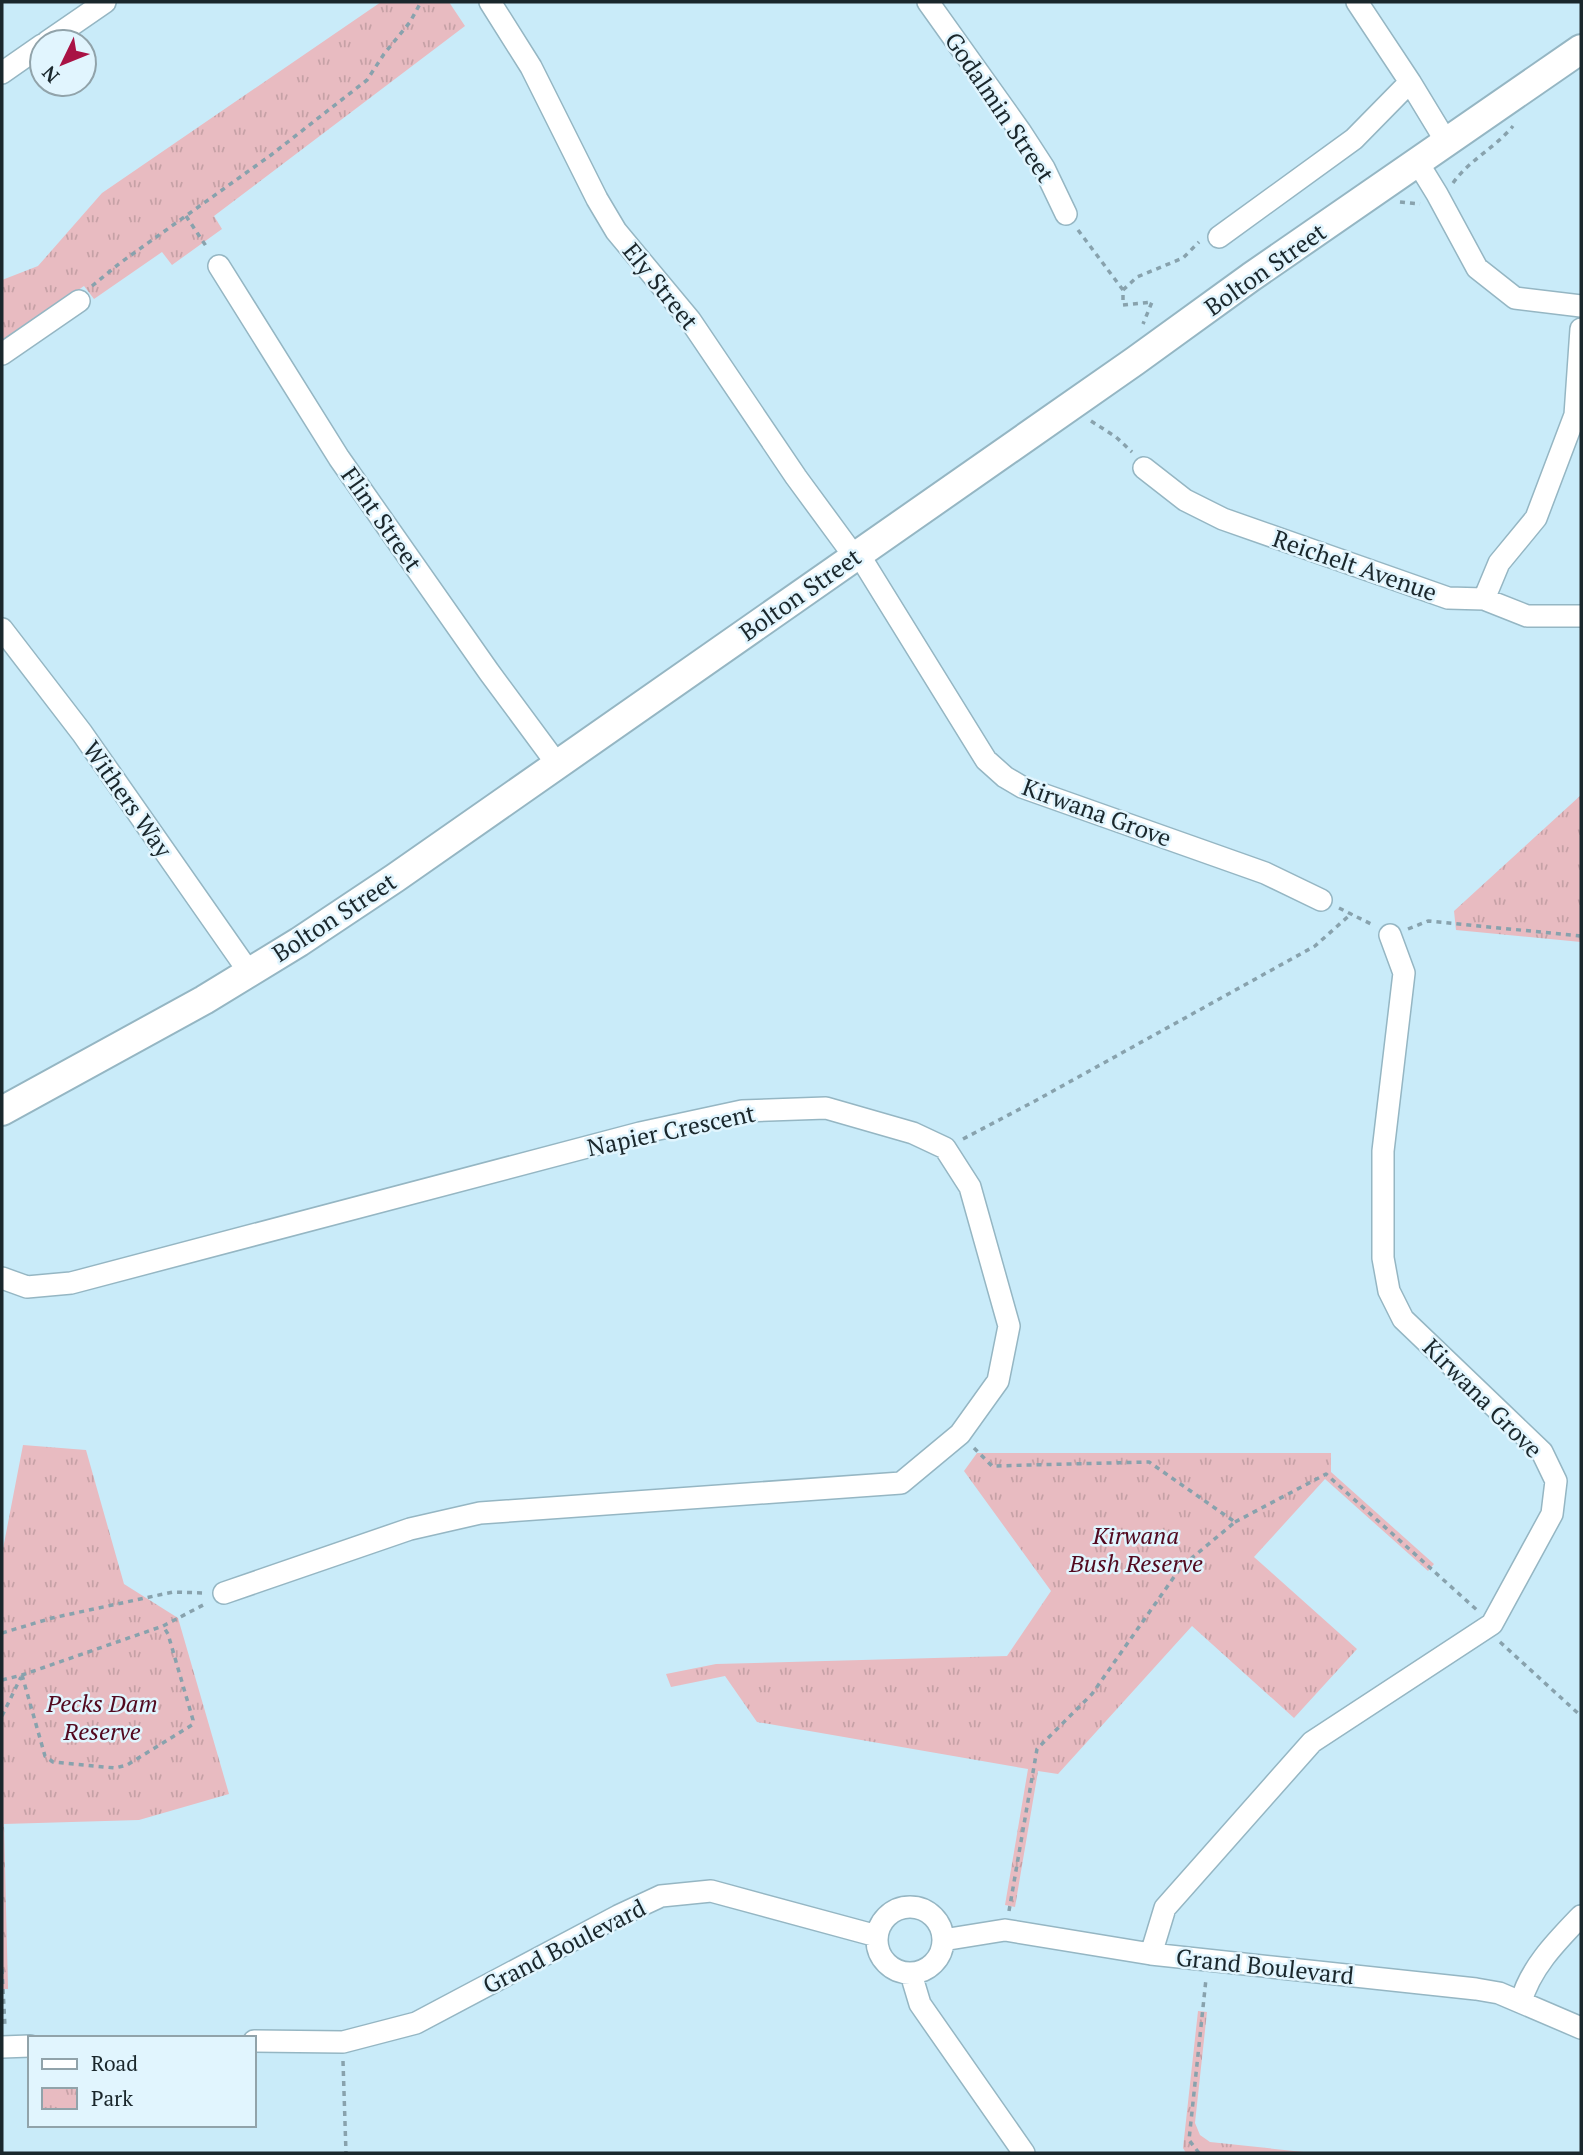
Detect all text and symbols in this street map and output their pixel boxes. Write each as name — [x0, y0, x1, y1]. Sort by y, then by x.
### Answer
street label: Godalmin Street — [938, 26, 1062, 188]
north arrow — [28, 28, 98, 98]
text: N — [36, 61, 64, 89]
street label: Bolton Street — [1198, 215, 1332, 323]
street label: Ely Street — [616, 236, 706, 336]
street label: Flint Street — [334, 460, 430, 578]
street label: Reichelt Avenue — [1269, 522, 1441, 608]
street label: Bolton Street — [733, 540, 867, 648]
street label: Withers Way — [76, 734, 180, 864]
street label: Kirwana Grove — [1018, 770, 1176, 854]
street label: Bolton Street — [266, 865, 402, 969]
street label: Napier Crescent — [584, 1097, 758, 1163]
street label: Kirwana Grove — [1416, 1331, 1550, 1465]
park label: Kirwana Bush Reserve — [1068, 1519, 1203, 1579]
park label: Pecks Dam Reserve — [45, 1687, 158, 1747]
street label: Grand Boulevard — [477, 1891, 651, 2001]
street label: Grand Boulevard — [1174, 1941, 1356, 1991]
legend — [28, 2036, 256, 2127]
text: Road — [91, 2049, 138, 2077]
text: Park — [91, 2084, 133, 2112]

